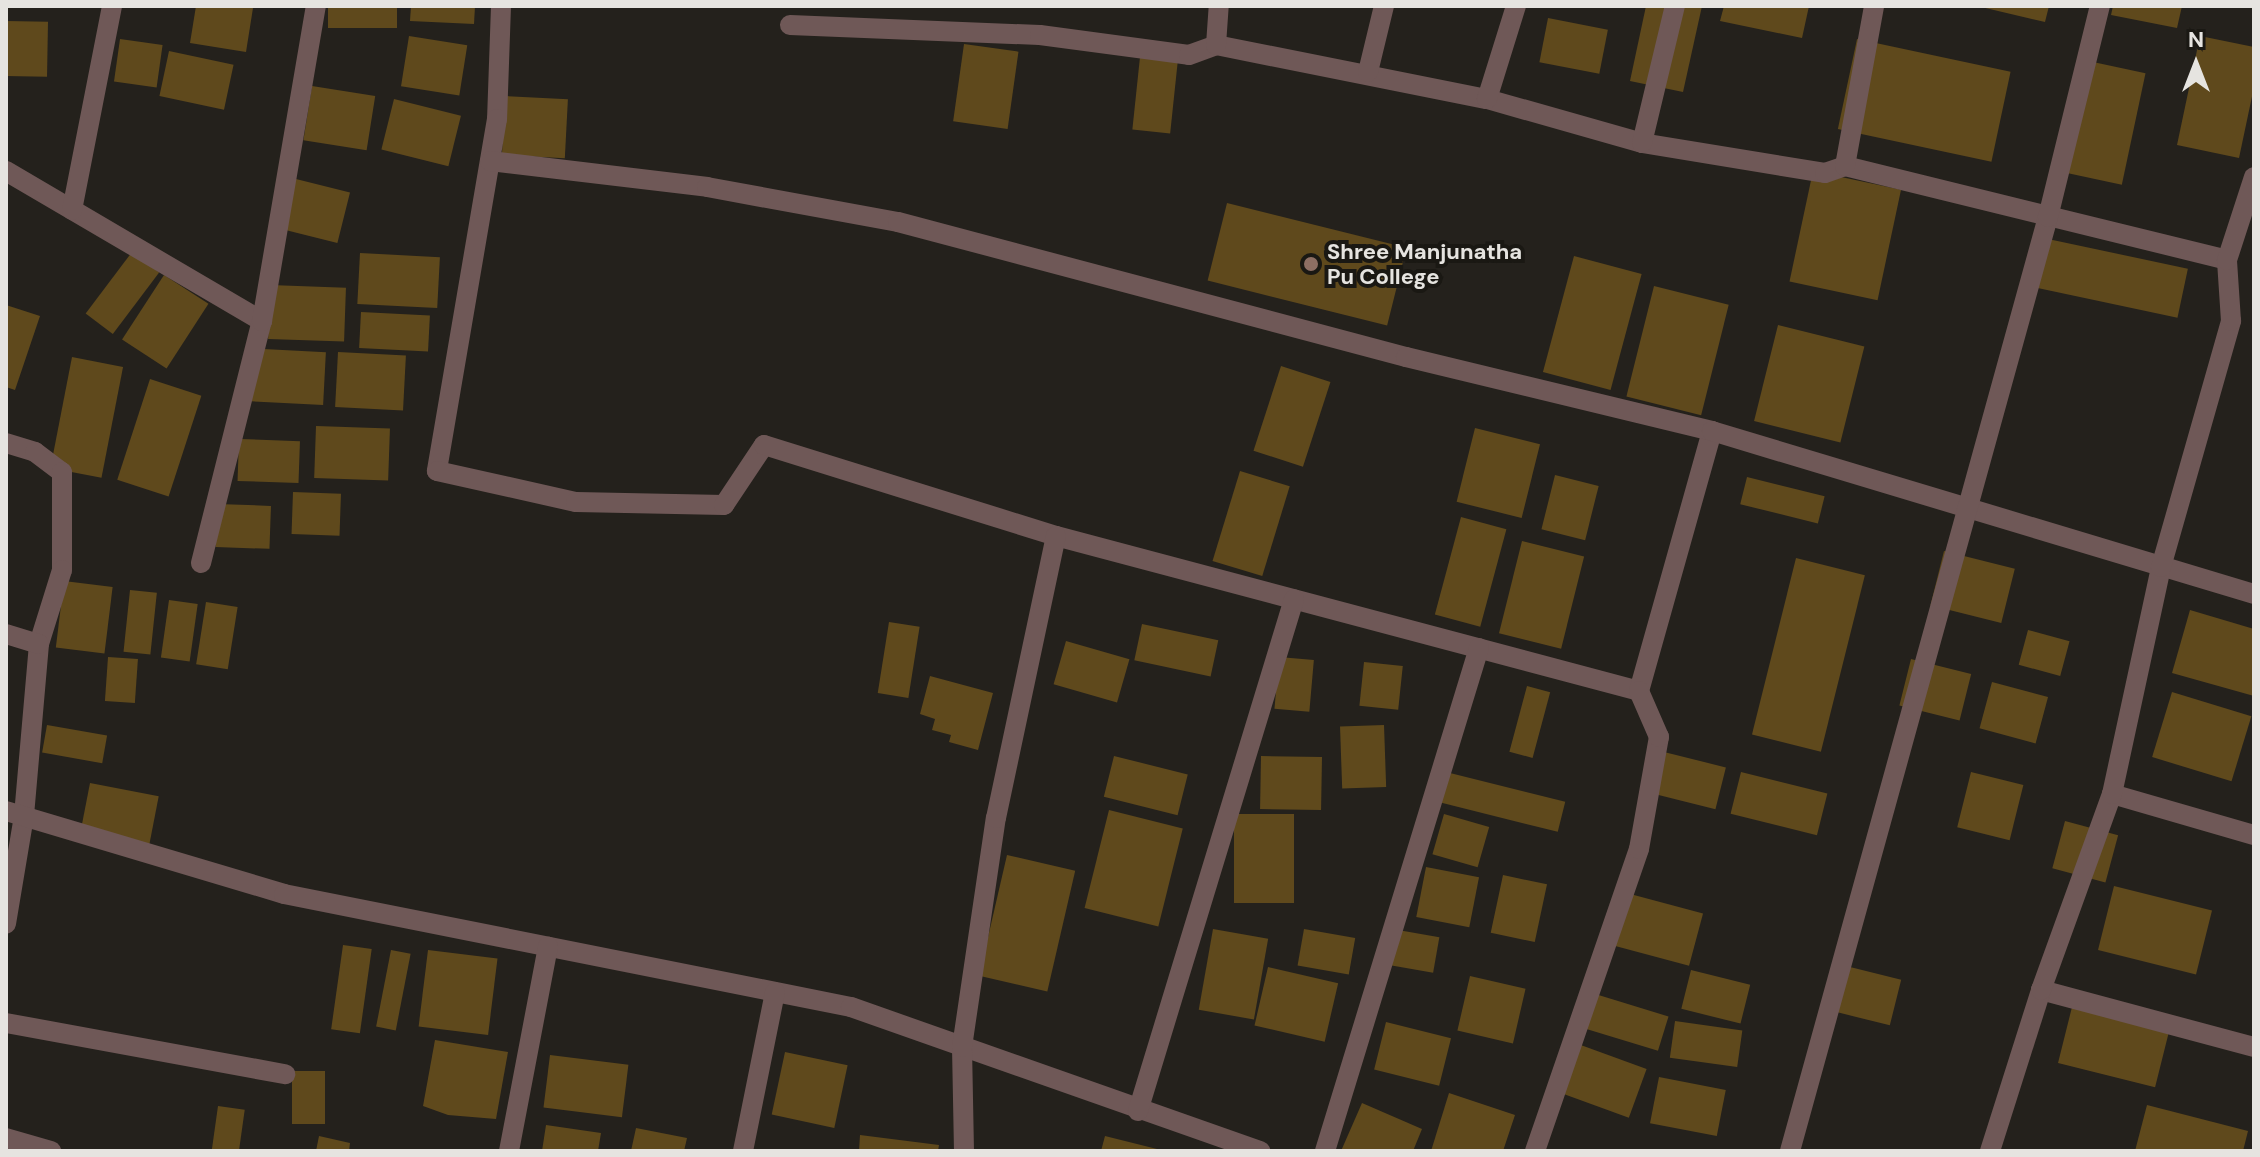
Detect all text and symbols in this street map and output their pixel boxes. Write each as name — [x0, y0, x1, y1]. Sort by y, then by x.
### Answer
north arrow — [2156, 24, 2236, 104]
text: N — [2188, 25, 2204, 54]
place label: Shree Manjunatha Pu College — [1327, 238, 1522, 290]
marker: Shree Manjunatha Pu College — [1302, 255, 1320, 273]

